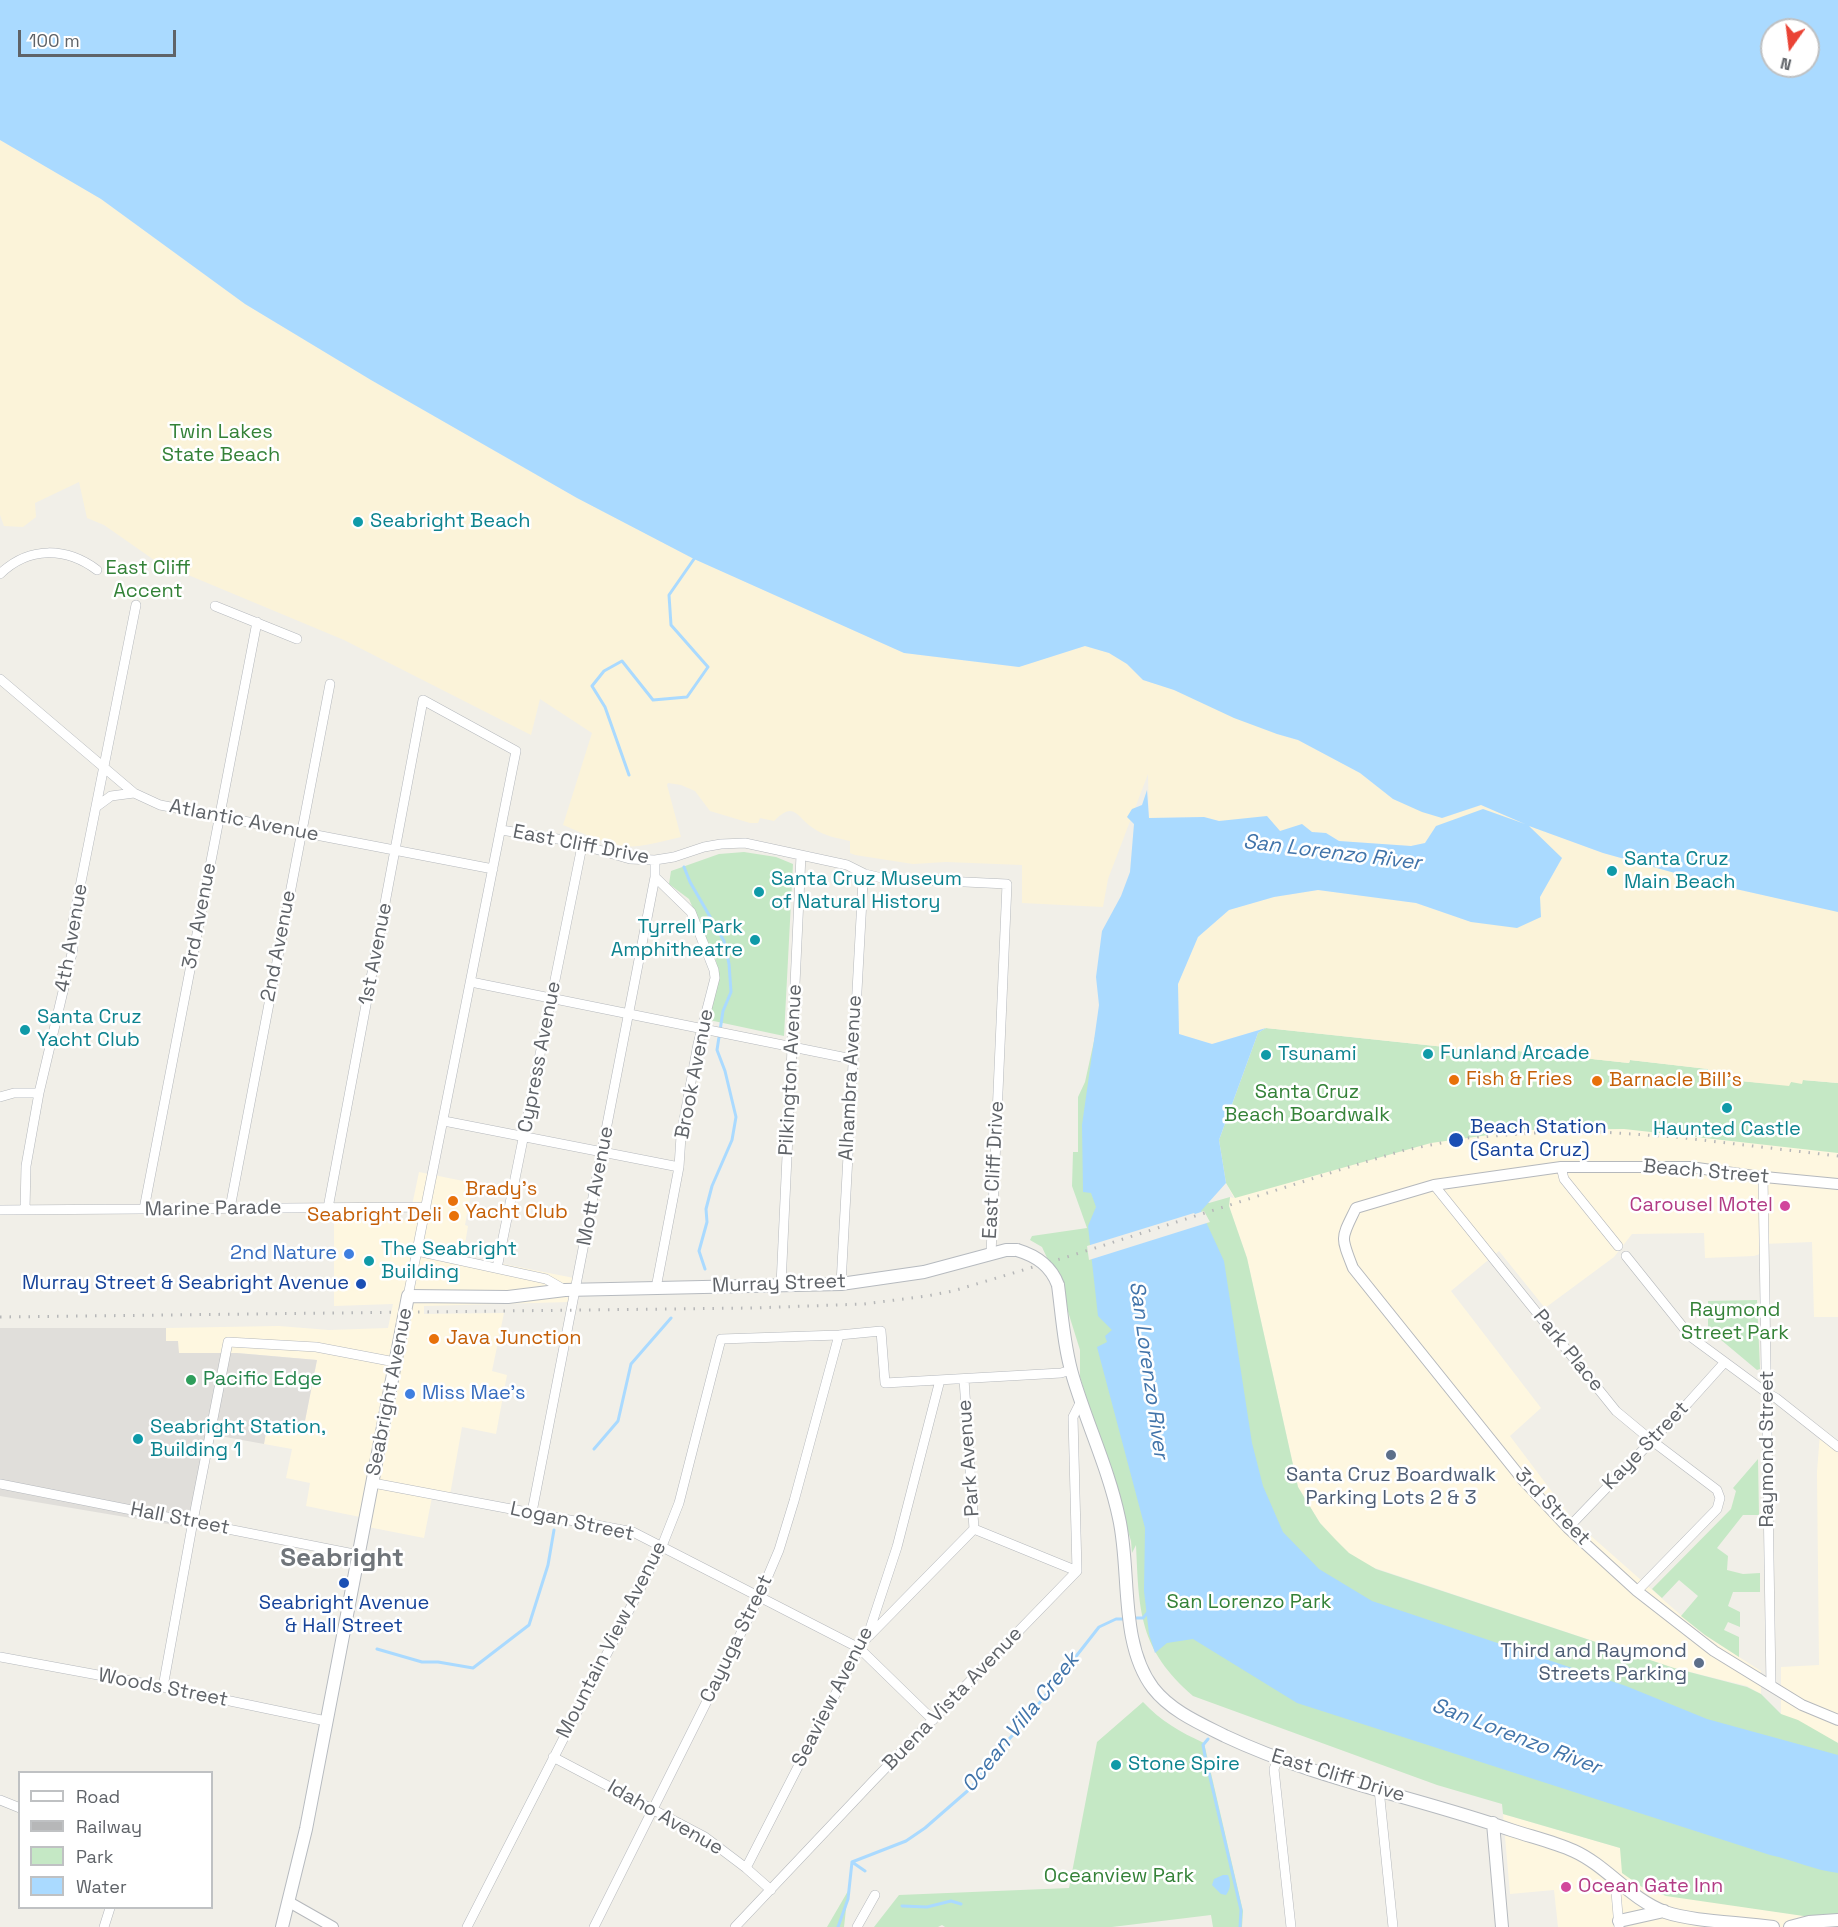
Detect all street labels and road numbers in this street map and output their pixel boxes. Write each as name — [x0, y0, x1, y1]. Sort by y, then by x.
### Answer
street label: Atlantic Avenue — [167, 795, 321, 847]
street label: East Cliff Drive — [511, 820, 651, 870]
street label: 3rd Avenue — [178, 861, 222, 971]
street label: 4th Avenue — [51, 882, 93, 994]
street label: 2nd Avenue — [256, 888, 302, 1004]
street label: 1st Avenue — [354, 901, 398, 1007]
street label: Cypress Avenue — [514, 979, 566, 1135]
street label: Pilkington Avenue — [775, 984, 807, 1156]
street label: Alhambra Avenue — [835, 995, 867, 1161]
street label: Brook Avenue — [671, 1007, 719, 1141]
street label: East Cliff Drive — [978, 1100, 1010, 1240]
street label: Mott Avenue — [573, 1124, 619, 1248]
street label: Beach Street — [1642, 1155, 1770, 1189]
street label: Marine Parade — [144, 1196, 282, 1222]
street label: Murray Street — [712, 1270, 846, 1298]
street label: Park Place — [1528, 1305, 1608, 1397]
street label: Seabright Avenue — [362, 1306, 418, 1478]
street label: Raymond Street — [1756, 1370, 1780, 1528]
street label: Kaye Street — [1598, 1397, 1694, 1495]
street label: Park Avenue — [953, 1399, 985, 1517]
street label: 3rd Street — [1509, 1463, 1595, 1551]
street label: Logan Street — [508, 1497, 636, 1547]
street label: Hall Street — [128, 1498, 232, 1540]
street label: Mountain View Avenue — [552, 1538, 672, 1742]
street label: Cayuga Street — [696, 1571, 778, 1707]
street label: Buena Vista Avenue — [878, 1622, 1028, 1776]
street label: Seaview Avenue — [787, 1623, 879, 1771]
street label: Woods Street — [96, 1664, 230, 1712]
street label: East Cliff Drive — [1268, 1744, 1408, 1808]
street label: Idaho Avenue — [603, 1775, 727, 1861]

